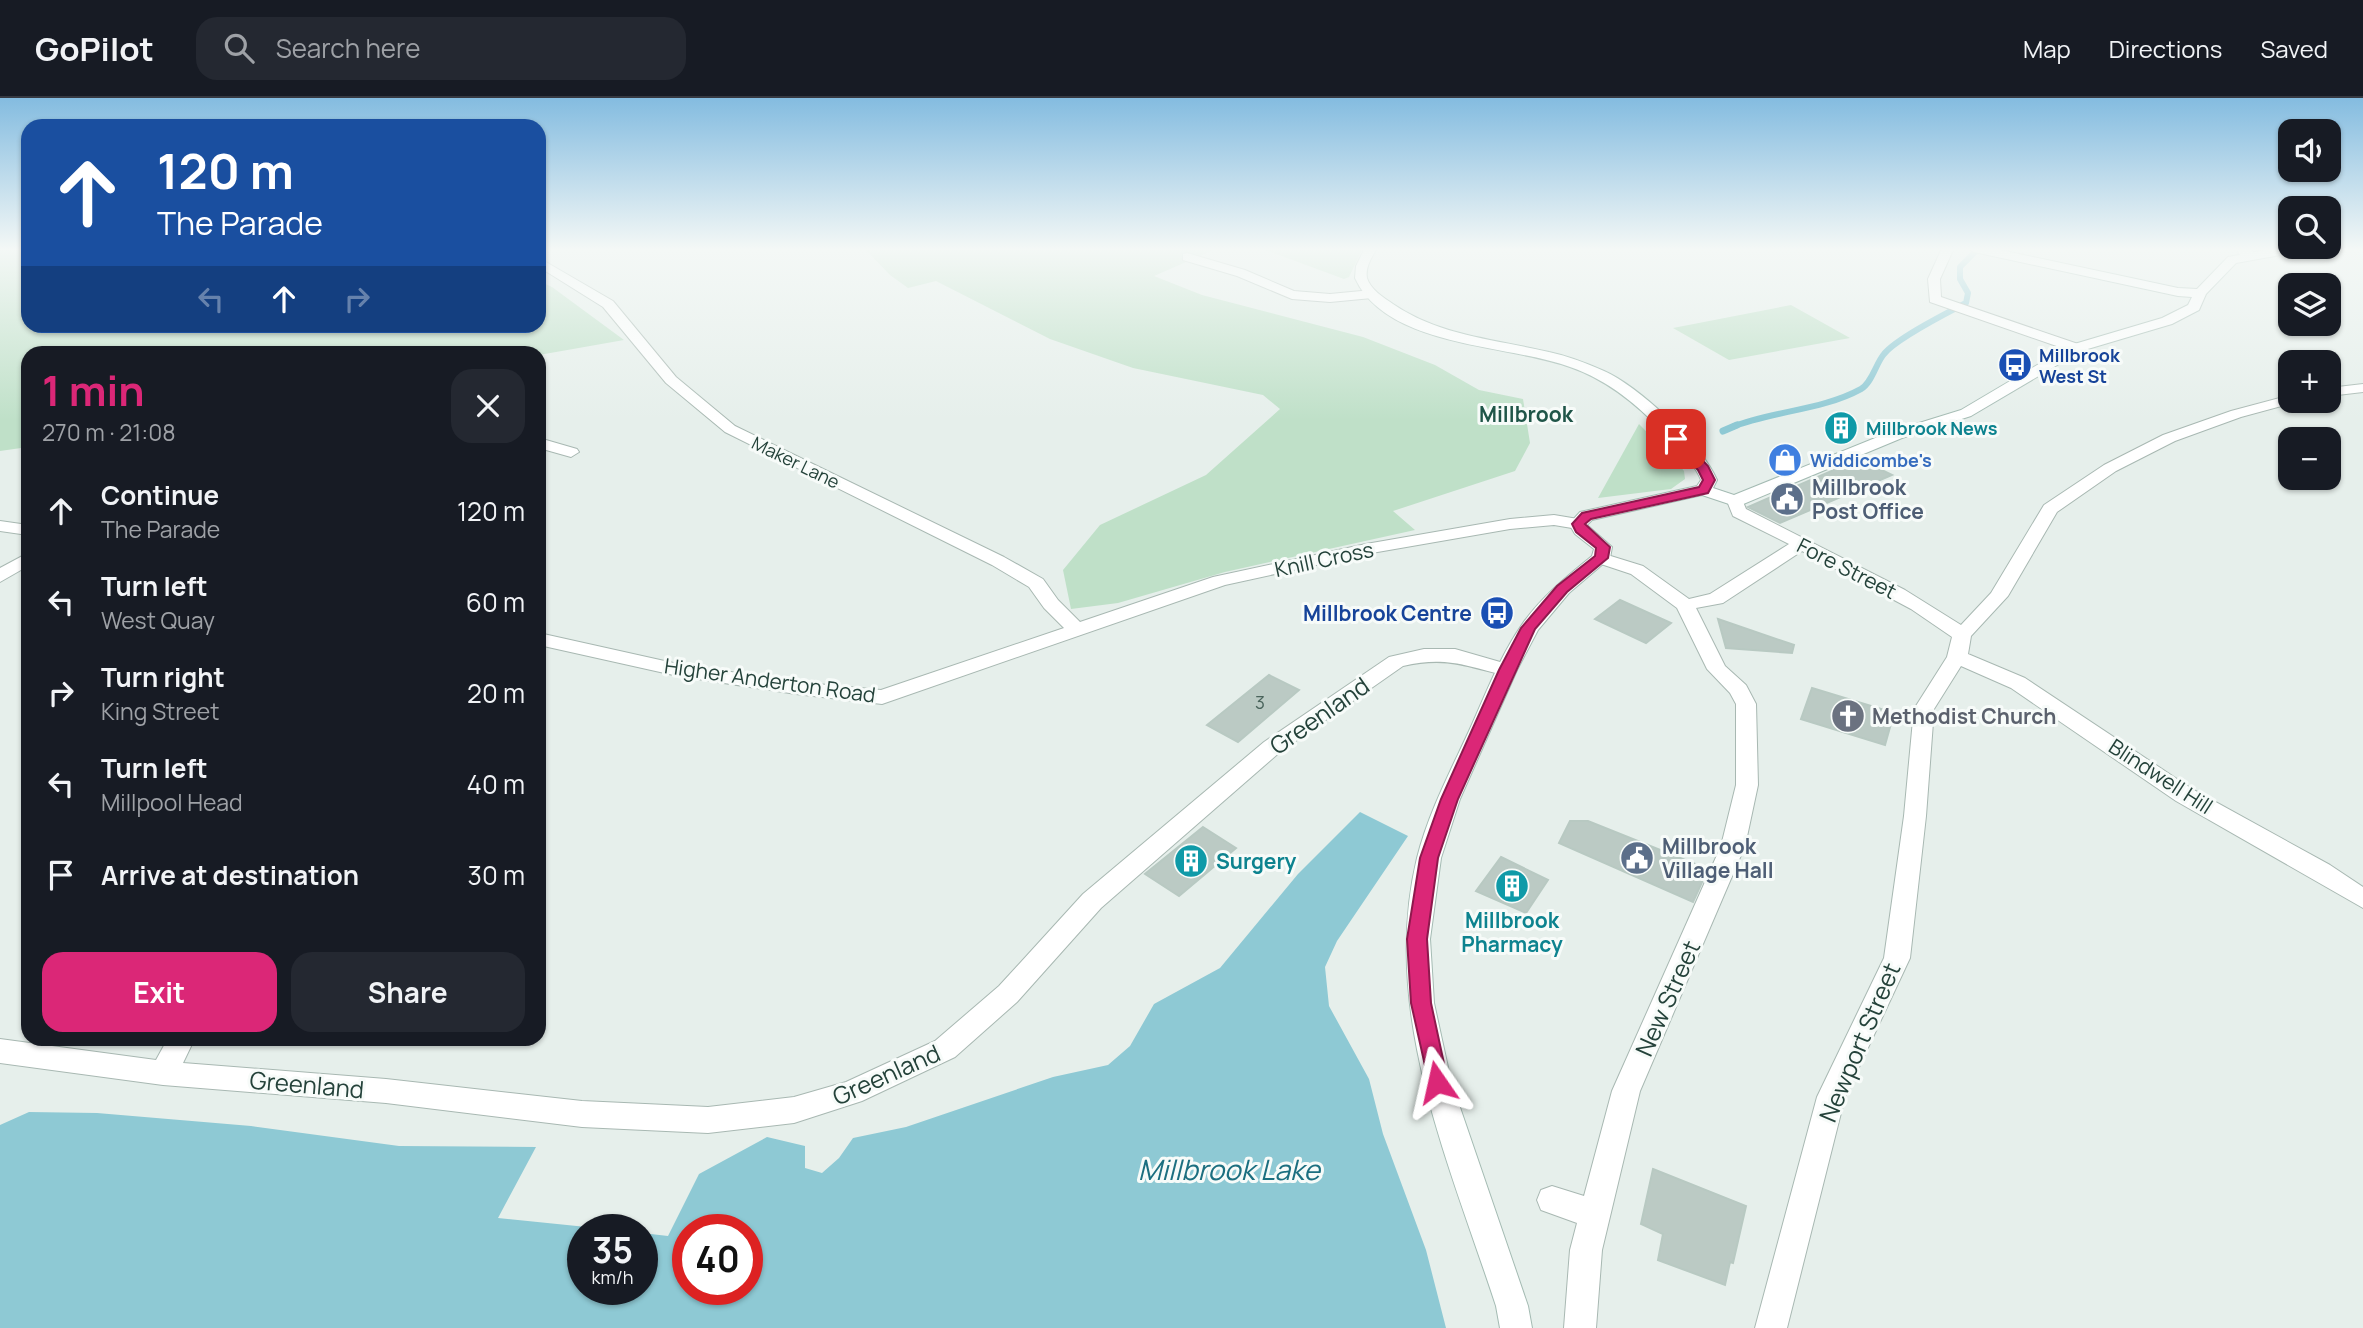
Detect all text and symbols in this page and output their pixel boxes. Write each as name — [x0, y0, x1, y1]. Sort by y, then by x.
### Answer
search box — [196, 17, 686, 80]
text: GoPilot — [35, 26, 154, 71]
icon: search — [220, 29, 258, 67]
text: Search here — [276, 30, 420, 66]
text: Map — [2023, 32, 2071, 65]
text: Directions — [2109, 32, 2222, 65]
text: Saved — [2260, 32, 2328, 65]
map controls — [2278, 119, 2341, 490]
button: sound — [2278, 119, 2341, 182]
text: 120 m — [157, 137, 294, 204]
icon: ahead — [42, 147, 133, 238]
button: search — [2278, 196, 2341, 259]
text: The Parade — [157, 201, 323, 245]
button: layers — [2278, 273, 2341, 336]
icon: left — [192, 280, 230, 318]
icon: ahead — [265, 280, 303, 318]
icon: right — [338, 280, 376, 318]
place label: Millbrook West St — [2039, 343, 2121, 388]
bus stop icon: Millbrook West St — [1996, 346, 2034, 384]
button: + — [2278, 350, 2341, 413]
text: 1 min — [42, 361, 145, 419]
button: close — [451, 369, 525, 443]
district label: Millbrook — [1479, 400, 1574, 428]
pin — [1646, 409, 1706, 469]
building icon: Millbrook News — [1822, 409, 1860, 447]
text: 270 m · 21:08 — [42, 416, 176, 448]
place label: Millbrook News — [1866, 416, 1998, 440]
icon: arrive — [1657, 420, 1695, 458]
button: − — [2278, 427, 2341, 490]
street label: Maker Lane — [748, 430, 844, 494]
shop icon: Widdicombe's — [1766, 441, 1804, 479]
place label: Widdicombe's — [1810, 448, 1932, 472]
place label: Millbrook Post Office — [1812, 473, 1924, 525]
text: Continue — [101, 477, 219, 513]
public building icon: Millbrook Post Office — [1768, 480, 1806, 518]
icon: ahead — [42, 492, 80, 530]
text: 120 m — [457, 493, 525, 529]
text: The Parade — [101, 513, 220, 545]
street label: Fore Street — [1792, 531, 1902, 605]
street label: Knill Cross — [1272, 535, 1376, 583]
text: Turn left — [101, 568, 208, 604]
icon: left — [42, 583, 80, 621]
text: 60 m — [466, 584, 525, 620]
bus stop icon: Millbrook Centre — [1478, 594, 1516, 632]
place label: Millbrook Centre — [1303, 599, 1472, 627]
text: West Quay — [101, 604, 215, 636]
street label: Higher Anderton Road — [663, 651, 877, 709]
text: Turn right — [101, 659, 225, 695]
street label: Greenland — [1263, 669, 1375, 761]
icon: right — [42, 674, 80, 712]
text: 20 m — [467, 675, 525, 711]
house number: 3 — [1255, 690, 1265, 714]
text: King Street — [101, 695, 219, 727]
church icon: Methodist Church — [1829, 697, 1867, 735]
place label: Methodist Church — [1872, 702, 2056, 730]
street label: Blindwell Hill — [2104, 732, 2218, 820]
text: Turn left — [101, 750, 208, 786]
icon: left — [42, 765, 80, 803]
text: 40 m — [467, 766, 525, 802]
text: Millpool Head — [101, 786, 243, 818]
place label: Millbrook Village Hall — [1662, 832, 1774, 884]
public building icon: Millbrook Village Hall — [1618, 839, 1656, 877]
building icon: Surgery — [1172, 842, 1210, 880]
place label: Surgery — [1216, 847, 1297, 875]
icon: arrive — [42, 856, 80, 894]
text: Arrive at destination — [101, 857, 359, 893]
text: 30 m — [468, 857, 525, 893]
building icon: Millbrook Pharmacy — [1493, 867, 1531, 905]
place label: Millbrook Pharmacy — [1461, 906, 1563, 958]
street label: New Street — [1627, 935, 1707, 1061]
button: Exit — [42, 952, 277, 1032]
button: Share — [291, 952, 525, 1032]
street label: Newport Street — [1811, 957, 1907, 1127]
street label: Greenland — [827, 1036, 945, 1112]
position arrow — [1400, 1045, 1474, 1119]
street label: Greenland — [248, 1063, 366, 1105]
water label: Millbrook Lake — [1138, 1150, 1322, 1188]
speed limit sign: 40 — [672, 1214, 763, 1305]
text: 35 — [592, 1226, 633, 1274]
text: km/h — [592, 1265, 633, 1289]

